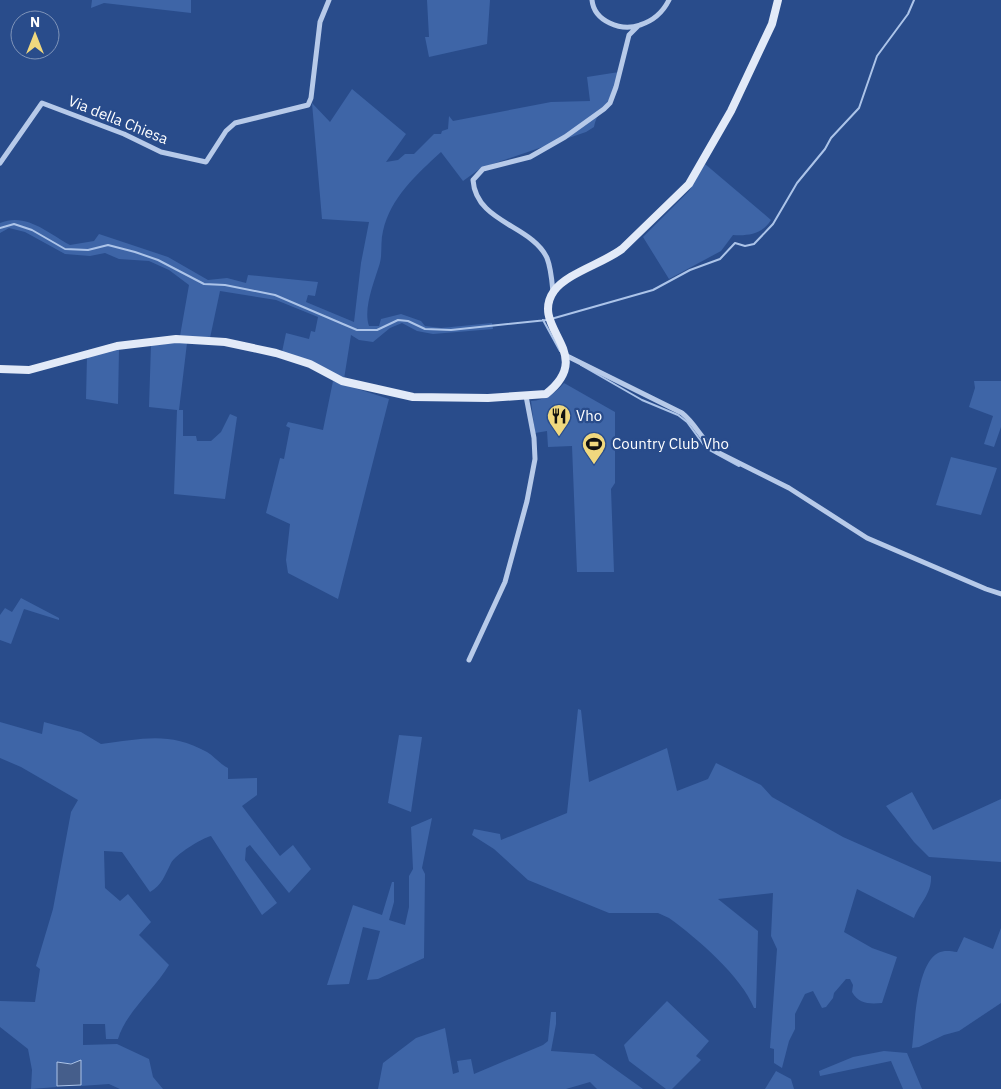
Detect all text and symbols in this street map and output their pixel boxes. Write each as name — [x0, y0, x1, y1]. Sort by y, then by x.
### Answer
north arrow — [10, 10, 60, 60]
text: N — [30, 13, 40, 31]
street label: Via della Chiesa — [65, 91, 171, 148]
restaurant icon: Vho — [546, 403, 572, 437]
place label: Vho — [576, 406, 602, 425]
sports icon: Country Club Vho — [581, 431, 607, 465]
place label: Country Club Vho — [612, 434, 729, 453]

